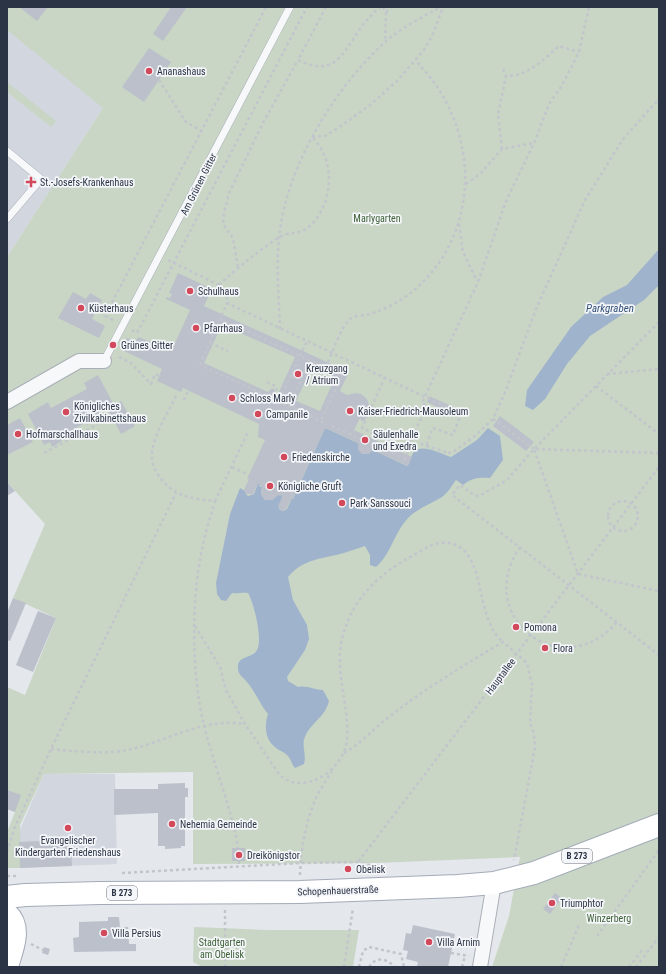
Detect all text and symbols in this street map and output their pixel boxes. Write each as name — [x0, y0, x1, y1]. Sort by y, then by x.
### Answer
marker: Ananashaus — [144, 66, 154, 76]
place label: Ananashaus — [157, 66, 206, 77]
street label: Am Grünen Gitter — [178, 151, 219, 217]
marker: St.-Josefs-Krankenhaus — [25, 176, 37, 188]
place label: St.-Josefs-Krankenhaus — [40, 177, 134, 188]
park label: Marlygarten — [353, 213, 401, 224]
marker: Schulhaus — [185, 286, 195, 296]
place label: Schulhaus — [198, 286, 239, 297]
water label: Parkgraben — [586, 302, 634, 315]
marker: Küsterhaus — [76, 303, 86, 313]
place label: Küsterhaus — [89, 303, 134, 314]
marker: Pfarrhaus — [191, 323, 201, 333]
place label: Pfarrhaus — [204, 323, 243, 334]
marker: Grünes Gitter — [108, 340, 118, 350]
place label: Grünes Gitter — [121, 340, 173, 351]
place label: Kreuzgang / Atrium — [306, 363, 348, 386]
marker: Kreuzgang / Atrium — [293, 369, 303, 379]
marker: Schloss Marly — [227, 393, 237, 403]
place label: Schloss Marly — [240, 393, 295, 404]
place label: Königliches Zivilkabinettshaus — [74, 401, 146, 424]
marker: Kaiser-Friedrich-Mausoleum — [345, 406, 355, 416]
place label: Kaiser-Friedrich-Mausoleum — [358, 406, 468, 417]
marker: Königliches Zivilkabinettshaus — [61, 407, 71, 417]
marker: Campanile — [253, 409, 263, 419]
place label: Campanile — [266, 409, 308, 420]
marker: Hofmarschallhaus — [13, 429, 23, 439]
place label: Hofmarschallhaus — [26, 429, 99, 440]
place label: Säulenhalle und Exedra — [373, 429, 419, 452]
marker: Säulenhalle und Exedra — [360, 435, 370, 445]
marker: Friedenskirche — [279, 452, 289, 462]
place label: Friedenskirche — [292, 452, 350, 463]
marker: Königliche Gruft — [265, 481, 275, 491]
place label: Königliche Gruft — [278, 481, 341, 492]
marker: Park Sanssouci — [337, 498, 347, 508]
place label: Park Sanssouci — [350, 498, 411, 509]
marker: Pomona — [511, 622, 521, 632]
place label: Pomona — [524, 622, 557, 633]
marker: Flora — [540, 643, 550, 653]
place label: Flora — [553, 643, 573, 654]
street label: Hauptallee — [483, 656, 518, 697]
marker: Nehemia Gemeinde — [167, 819, 177, 829]
place label: Nehemia Gemeinde — [180, 819, 257, 830]
marker: Evangelischer Kindergarten Friedenshaus — [63, 823, 73, 833]
place label: Evangelischer Kindergarten Friedenshaus — [15, 835, 121, 858]
road number: B 273 — [562, 849, 592, 863]
marker: Dreikönigstor — [234, 850, 244, 860]
place label: Dreikönigstor — [247, 850, 300, 861]
marker: Obelisk — [343, 864, 353, 874]
place label: Obelisk — [356, 864, 386, 875]
street label: Schopenhauerstraße — [297, 884, 379, 897]
road number: B 273 — [107, 886, 137, 900]
marker: Triumphtor — [547, 898, 557, 908]
place label: Triumphtor — [560, 898, 603, 909]
park label: Winzerberg — [587, 913, 631, 924]
marker: Villa Persius — [99, 928, 109, 938]
place label: Villa Persius — [112, 928, 161, 939]
park label: Stadtgarten am Obelisk — [199, 937, 245, 960]
marker: Villa Arnim — [424, 937, 434, 947]
place label: Villa Arnim — [437, 937, 480, 948]

